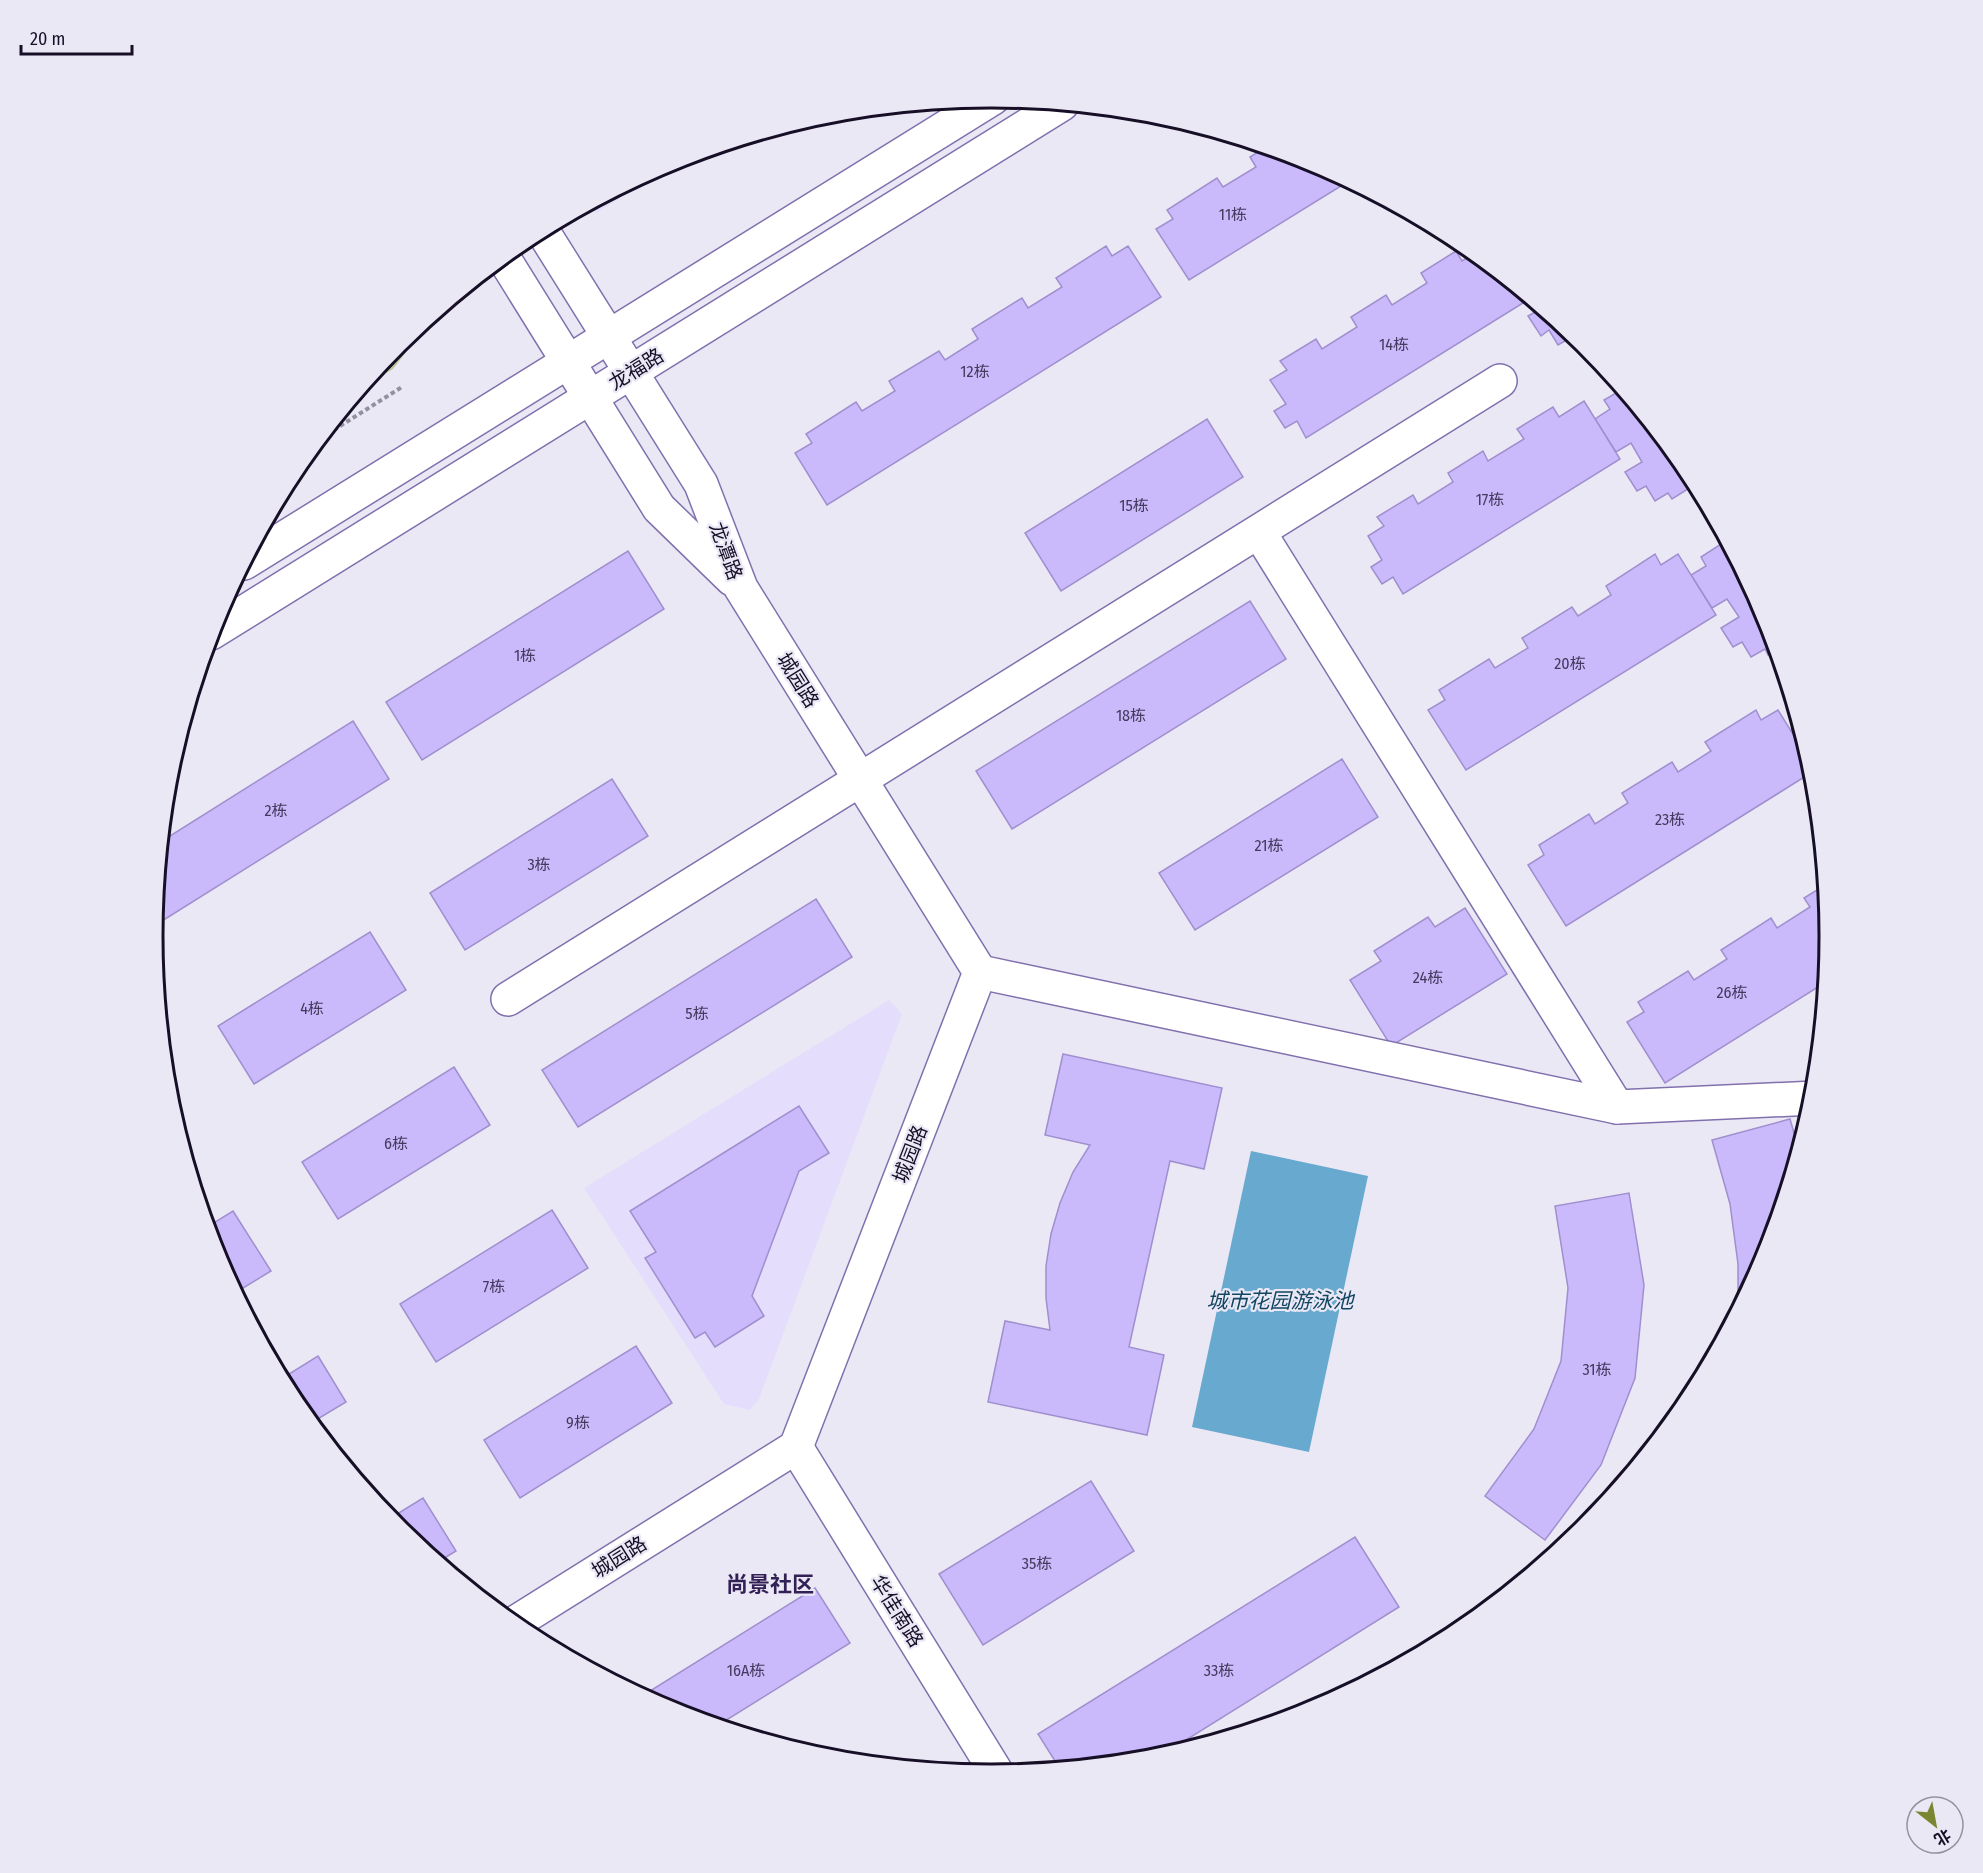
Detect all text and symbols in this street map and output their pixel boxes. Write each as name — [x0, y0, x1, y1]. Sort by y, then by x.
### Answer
scale bar — [21, 18, 132, 56]
text: 20 m — [30, 28, 65, 50]
house number: 11栋 — [1219, 205, 1247, 224]
house number: 14栋 — [1379, 335, 1409, 354]
street label: 龙福路 — [604, 343, 668, 395]
house number: 12栋 — [960, 362, 990, 381]
house number: 17栋 — [1476, 490, 1504, 509]
house number: 15栋 — [1119, 496, 1149, 515]
street label: 龙潭路 — [704, 519, 748, 583]
house number: 1栋 — [514, 646, 536, 665]
street label: 城园路 — [772, 648, 824, 712]
house number: 20栋 — [1554, 654, 1586, 673]
house number: 18栋 — [1116, 706, 1146, 725]
house number: 2栋 — [264, 801, 288, 820]
house number: 23栋 — [1655, 810, 1685, 829]
house number: 21栋 — [1255, 836, 1283, 855]
house number: 3栋 — [527, 855, 551, 874]
house number: 24栋 — [1413, 968, 1443, 987]
house number: 26栋 — [1717, 983, 1748, 1002]
house number: 4栋 — [300, 999, 324, 1018]
house number: 5栋 — [685, 1004, 709, 1023]
street label: 城园路 — [888, 1122, 932, 1186]
house number: 6栋 — [384, 1134, 408, 1153]
house number: 7栋 — [483, 1277, 505, 1296]
water label: 城市花园游泳池 — [1207, 1288, 1355, 1314]
house number: 31栋 — [1582, 1360, 1612, 1379]
house number: 9栋 — [566, 1413, 590, 1432]
street label: 城园路 — [587, 1531, 651, 1583]
house number: 35栋 — [1022, 1554, 1052, 1573]
district label: 尚景社区 — [726, 1571, 814, 1598]
street label: 华佳南路 — [866, 1571, 928, 1651]
house number: 16A栋 — [727, 1661, 765, 1680]
house number: 33栋 — [1204, 1661, 1234, 1680]
north arrow — [1905, 1795, 1965, 1855]
text: 北 — [1931, 1825, 1954, 1850]

